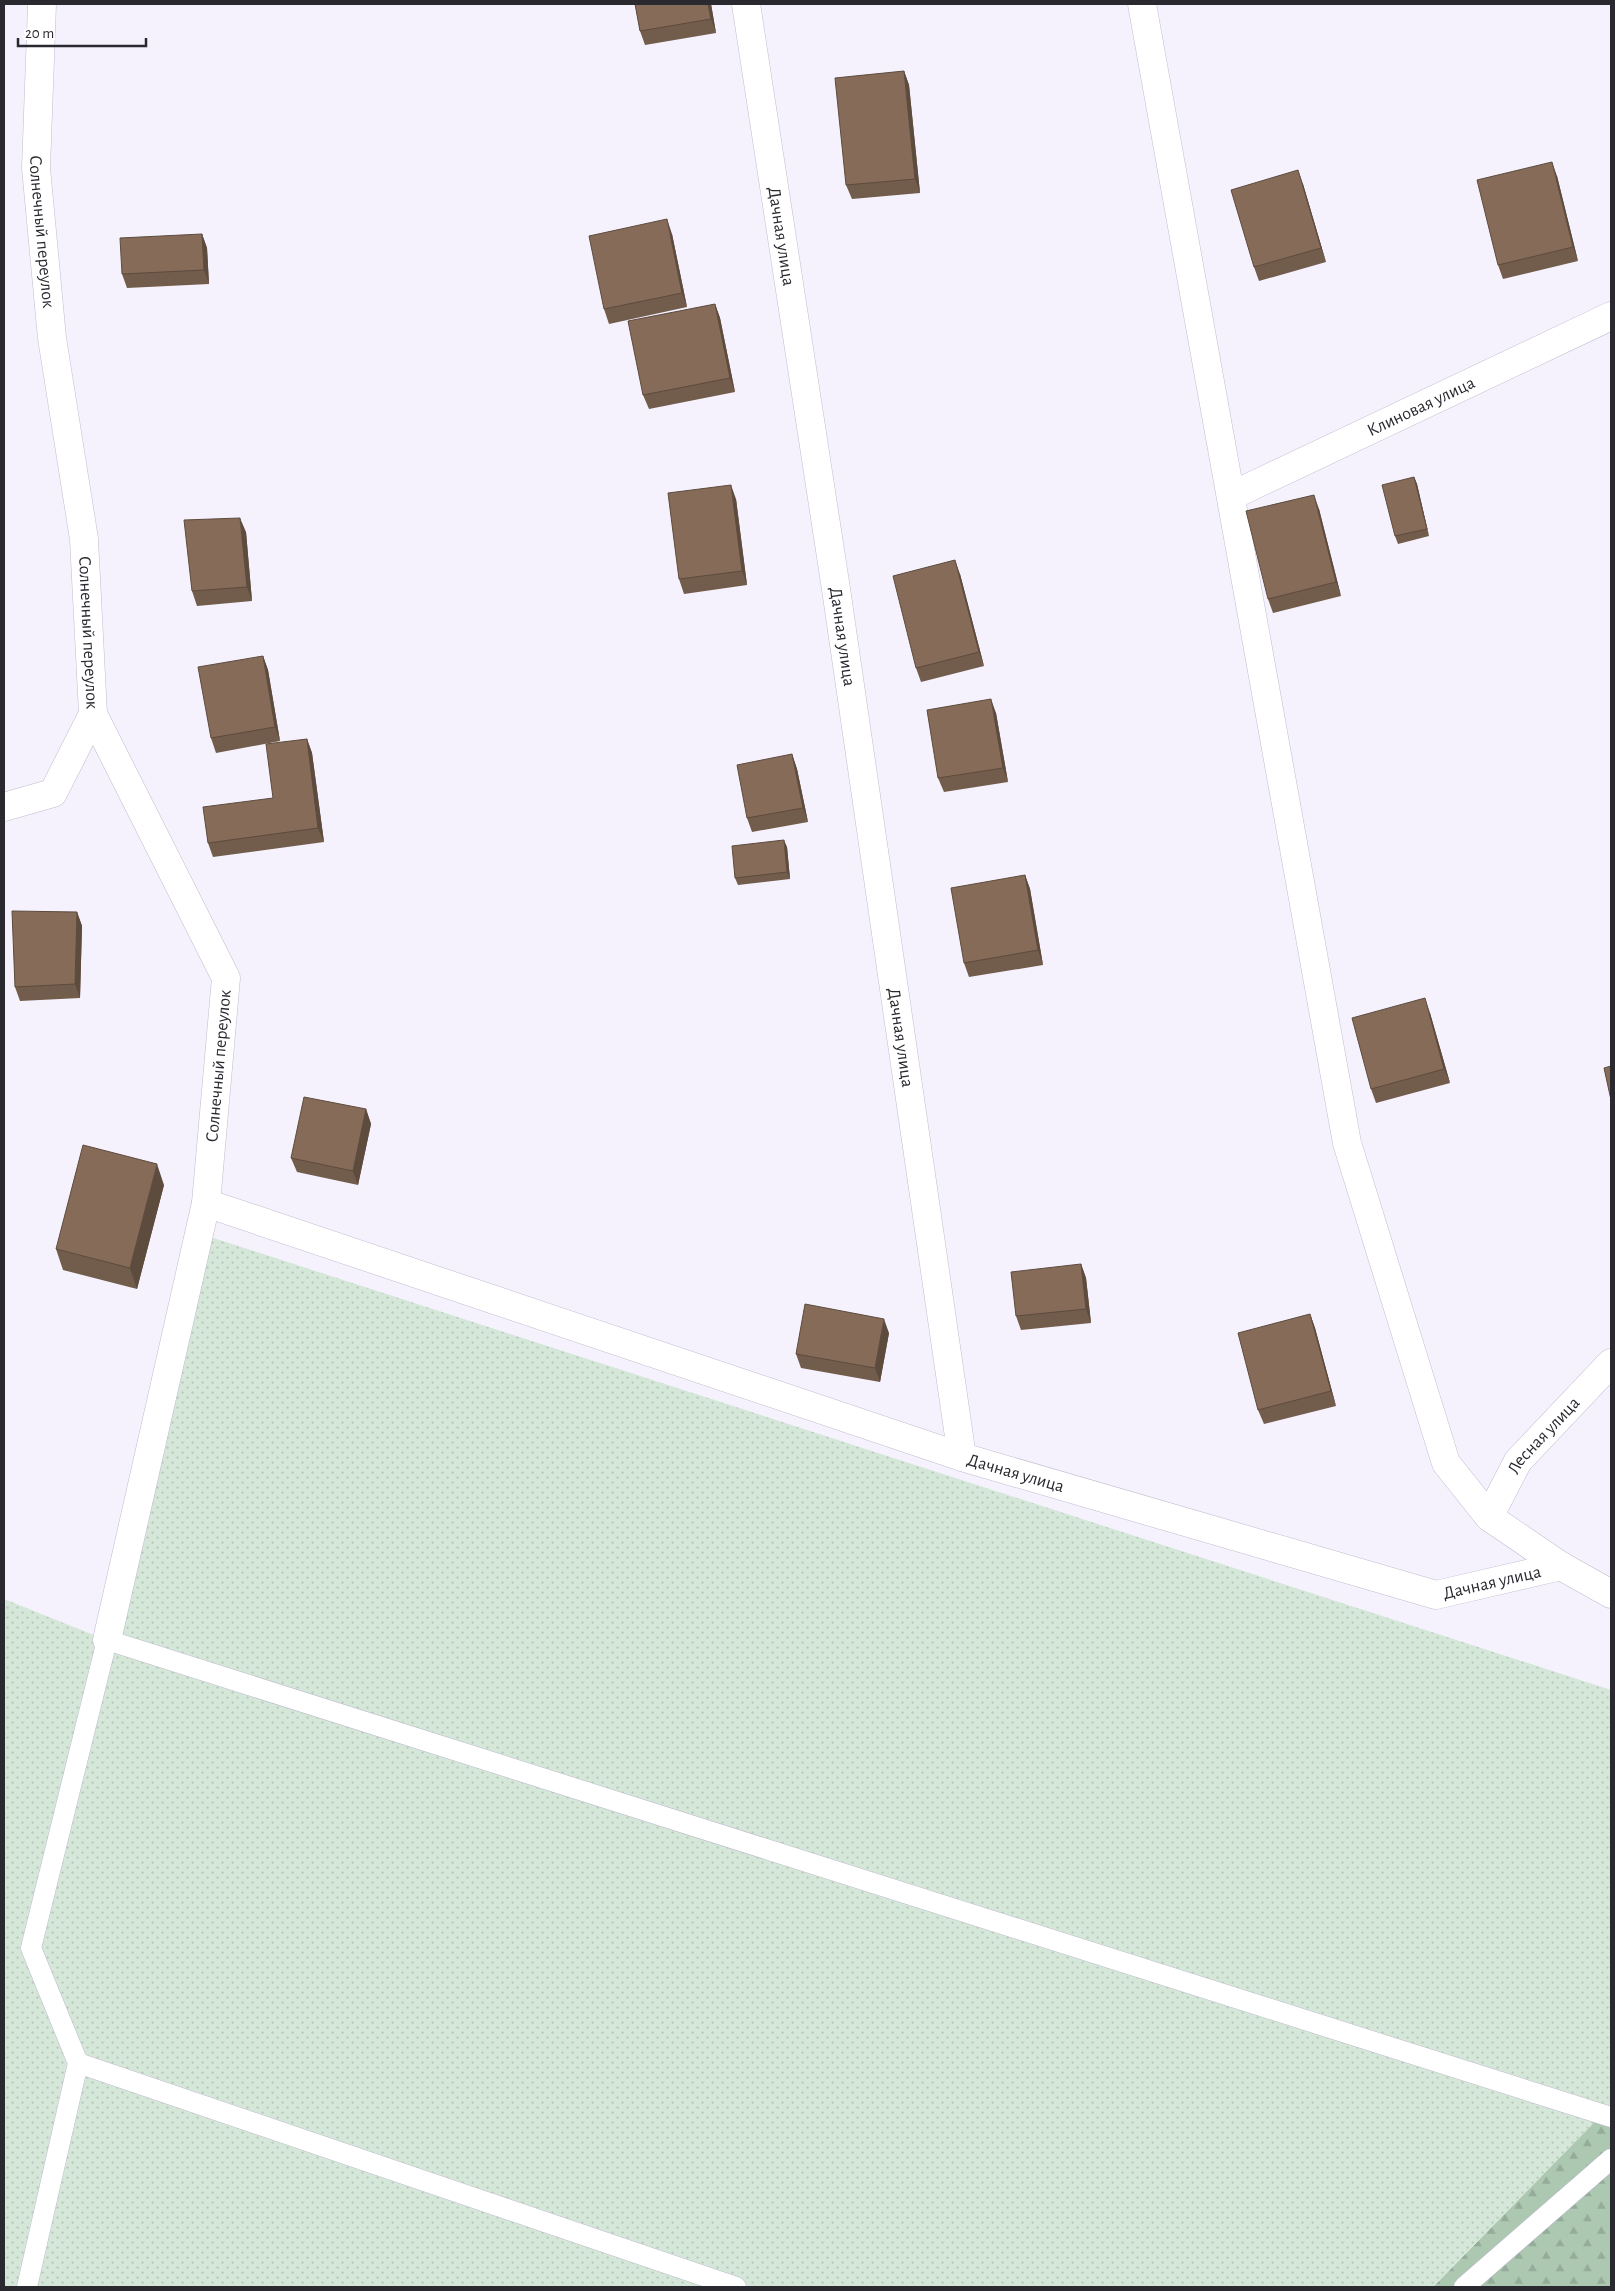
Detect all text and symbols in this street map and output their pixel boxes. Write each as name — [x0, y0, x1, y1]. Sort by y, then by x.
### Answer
scale bar — [18, 15, 145, 47]
text: 20 m — [25, 26, 54, 41]
street label: Солнечный переулок — [26, 155, 57, 310]
street label: Дачная улица — [764, 186, 797, 287]
street label: Клиновая улица — [1365, 374, 1478, 440]
street label: Солнечный переулок — [75, 556, 101, 710]
street label: Дачная улица — [826, 586, 858, 688]
street label: Дачная улица — [884, 987, 916, 1088]
street label: Солнечный переулок — [203, 988, 235, 1143]
street label: Лесная улица — [1505, 1394, 1584, 1477]
street label: Дачная улица — [965, 1451, 1066, 1496]
street label: Дачная улица — [1441, 1563, 1543, 1603]

